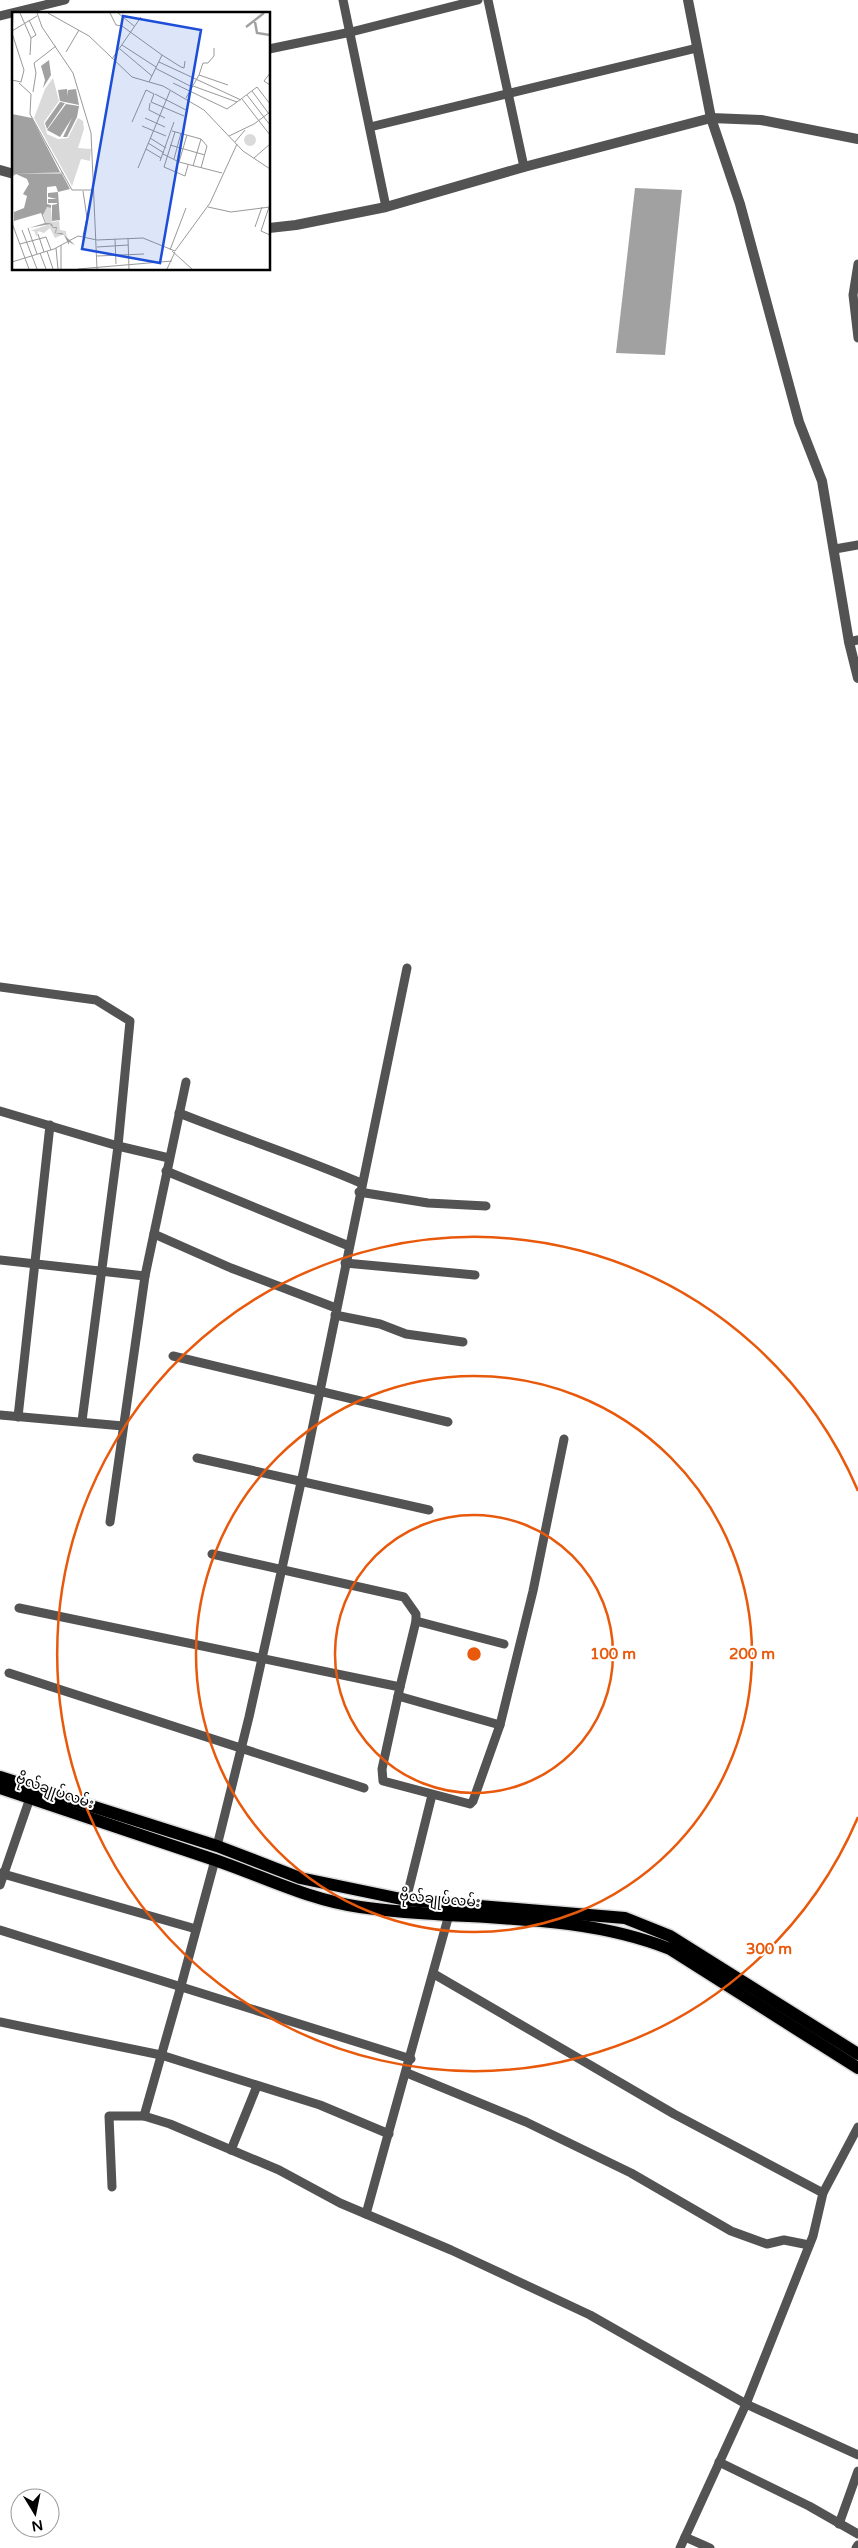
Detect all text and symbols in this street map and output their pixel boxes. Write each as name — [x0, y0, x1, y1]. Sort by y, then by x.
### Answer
inset map — [12, 12, 270, 270]
centre of rings — [465, 1645, 483, 1663]
text: 100 m — [590, 1645, 636, 1663]
text: 200 m — [729, 1645, 775, 1663]
street label: ဗိုလ်ချုပ်လမ်း — [13, 1768, 97, 1815]
street label: ဗိုလ်ချုပ်လမ်း — [398, 1885, 482, 1914]
text: 300 m — [746, 1940, 792, 1958]
north arrow — [10, 2488, 60, 2538]
text: N — [30, 2516, 44, 2535]

